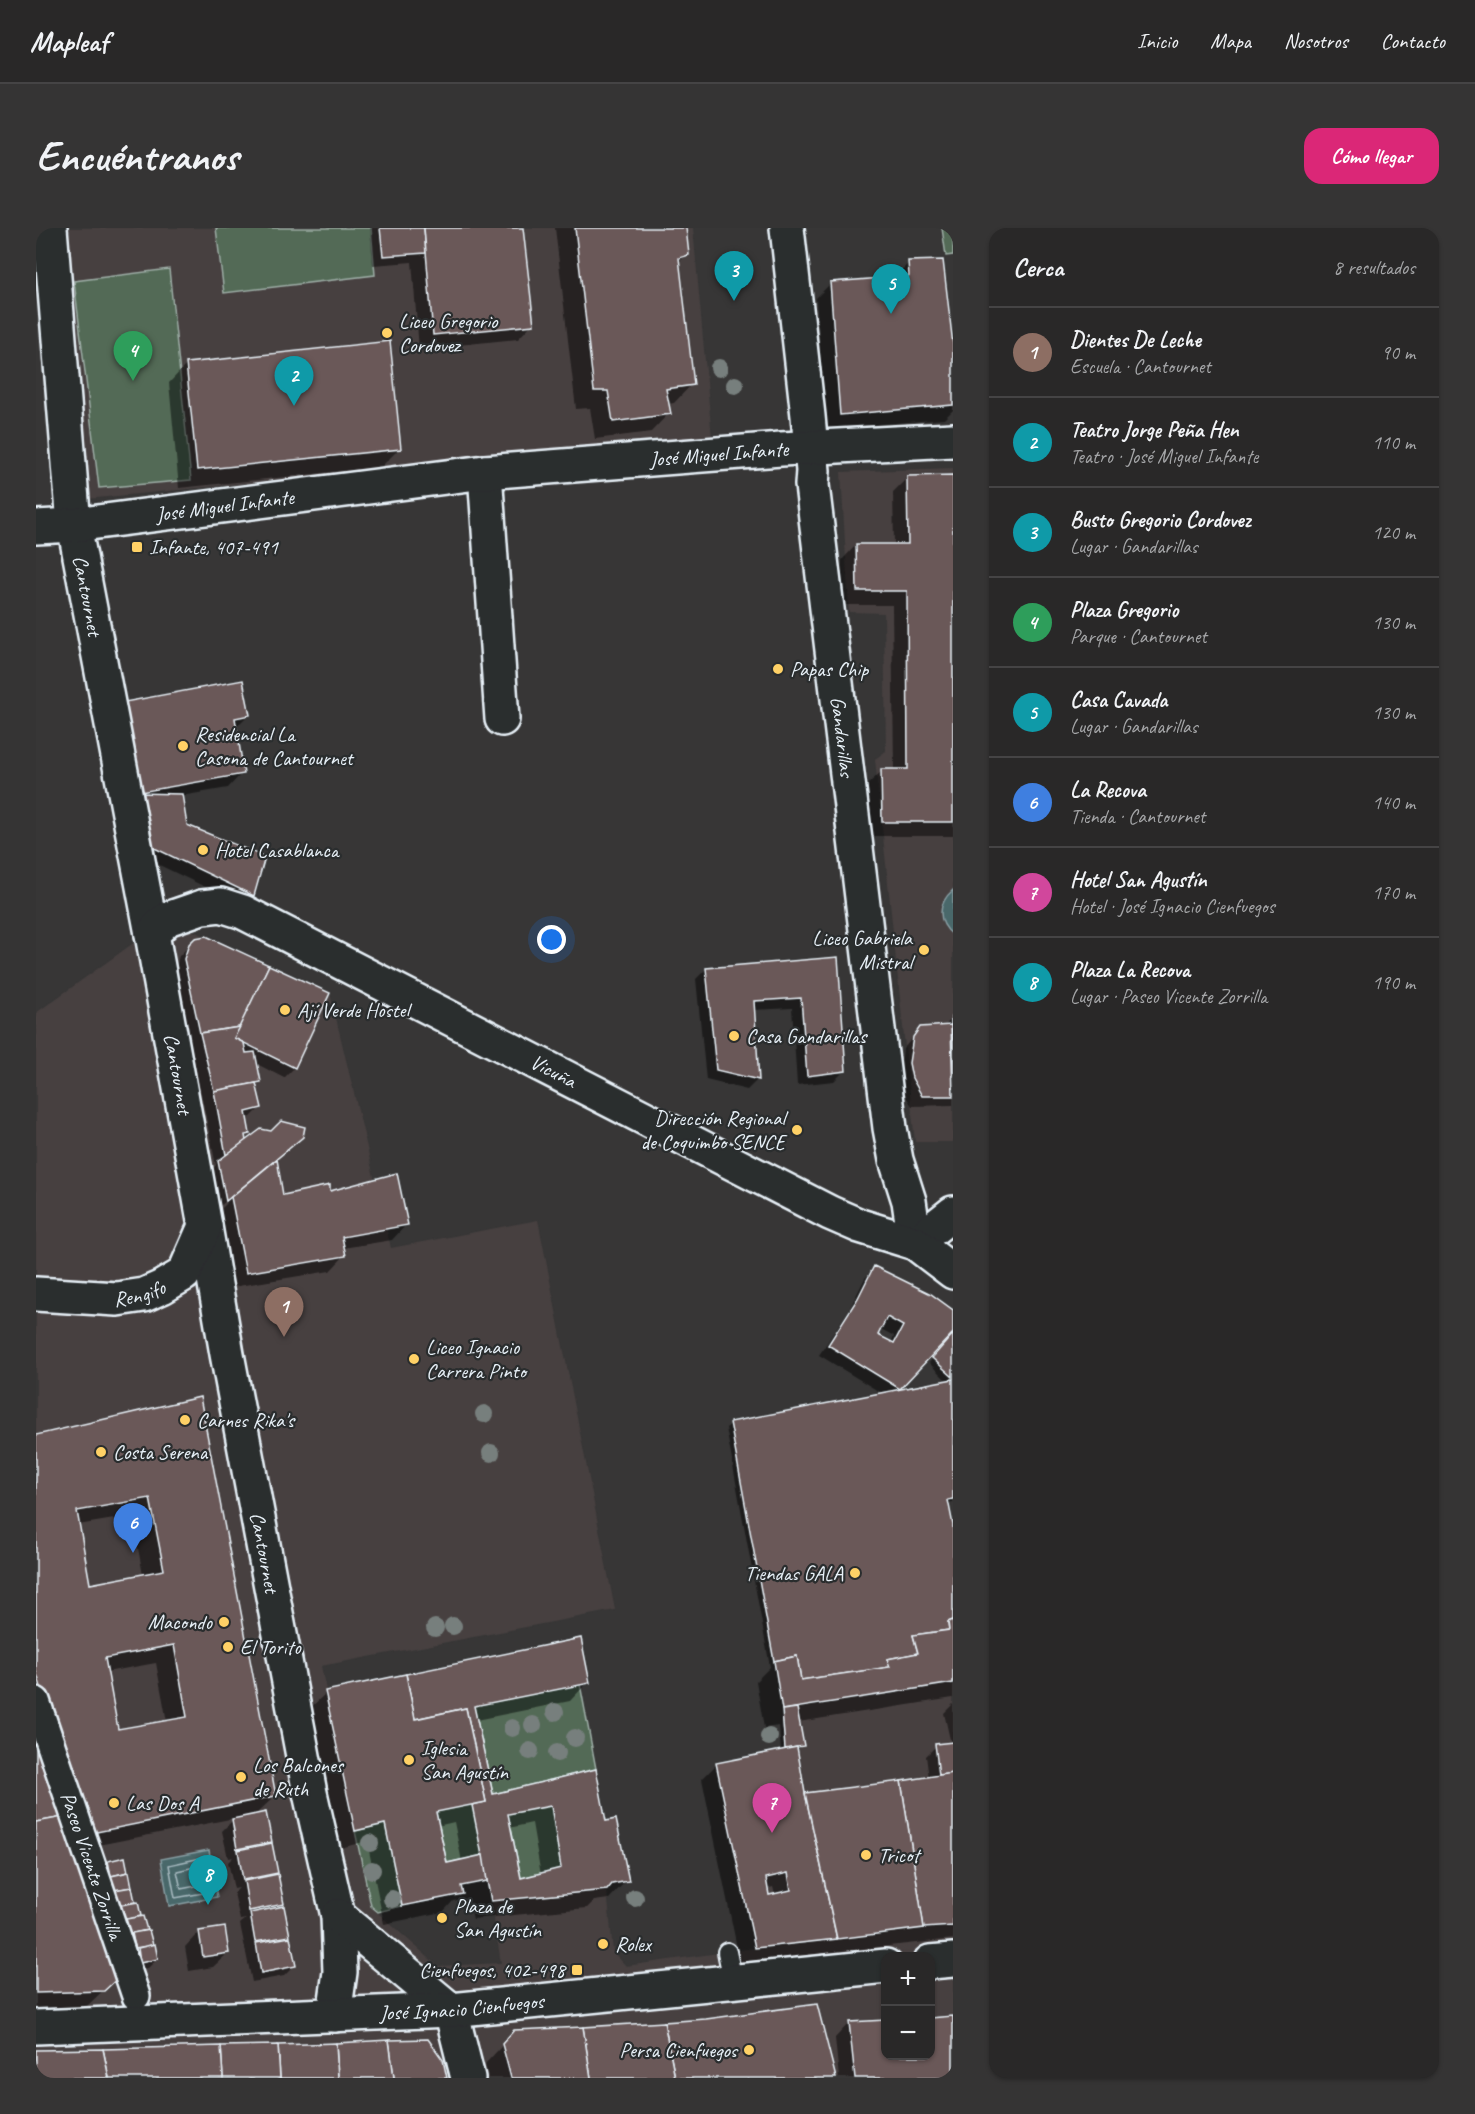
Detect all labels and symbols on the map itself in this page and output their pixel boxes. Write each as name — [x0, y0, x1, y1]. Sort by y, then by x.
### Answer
pin: 3 — [714, 251, 754, 301]
pin: 5 — [872, 264, 910, 314]
place label: Liceo Gregorio Cordovez — [399, 308, 499, 358]
marker: Liceo Gregorio Cordovez — [380, 326, 394, 340]
pin: 4 — [114, 332, 152, 381]
pin: 2 — [274, 356, 314, 406]
street label: José Miguel Infante — [648, 436, 790, 472]
street label: José Miguel Infante — [153, 484, 296, 527]
place label: Infante, 407-491 — [149, 534, 279, 560]
marker: Infante, 407-491 — [130, 540, 144, 554]
street label: Cantournet — [67, 553, 108, 640]
place label: Papas Chip — [790, 656, 869, 682]
marker: Papas Chip — [771, 662, 785, 676]
street label: Gandarillas — [825, 695, 861, 780]
place label: Residencial La Casona de Cantournet — [195, 721, 355, 771]
marker: Residencial La Casona de Cantournet — [176, 739, 190, 753]
place label: Hotel Casablanca — [215, 837, 341, 863]
marker: Hotel Casablanca — [196, 843, 210, 857]
your location — [537, 925, 566, 954]
place label: Liceo Gabriela Mistral — [812, 925, 915, 975]
marker: Liceo Gabriela Mistral — [917, 943, 931, 957]
place label: Ají Verde Hostel — [297, 997, 412, 1023]
marker: Ají Verde Hostel — [278, 1003, 292, 1017]
place label: Casa Gandarillas — [746, 1023, 868, 1049]
marker: Casa Gandarillas — [727, 1029, 741, 1043]
street label: Cantournet — [158, 1032, 198, 1118]
street label: Vicuña — [526, 1049, 582, 1094]
place label: Dirección Regional de Coquimbo SENCE — [641, 1105, 788, 1155]
marker: Dirección Regional de Coquimbo SENCE — [790, 1123, 804, 1137]
street label: Rengifo — [112, 1274, 171, 1312]
pin: 1 — [264, 1288, 304, 1337]
place label: Liceo Ignacio Carrera Pinto — [426, 1334, 529, 1384]
marker: Liceo Ignacio Carrera Pinto — [407, 1352, 421, 1366]
place label: Carnes Rika's — [197, 1407, 296, 1433]
marker: Carnes Rika's — [178, 1413, 192, 1427]
place label: Costa Serena — [113, 1439, 209, 1465]
marker: Costa Serena — [94, 1445, 108, 1459]
pin: 6 — [114, 1504, 152, 1553]
street label: Cantournet — [244, 1510, 285, 1597]
place label: Tiendas GALA — [745, 1560, 843, 1586]
marker: Tiendas GALA — [848, 1566, 862, 1580]
place label: Macondo — [148, 1609, 214, 1635]
marker: Macondo — [217, 1615, 231, 1629]
place label: El Torito — [240, 1634, 302, 1660]
marker: El Torito — [221, 1640, 235, 1654]
place label: Iglesia San Agustín — [421, 1735, 509, 1785]
place label: Los Balcones de Ruth — [253, 1752, 345, 1802]
marker: Iglesia San Agustín — [402, 1753, 416, 1767]
marker: Los Balcones de Ruth — [234, 1770, 248, 1784]
pin: 7 — [752, 1784, 792, 1833]
street label: Paseo Vicente Zorrilla — [55, 1789, 130, 1945]
place label: Las Dos A — [126, 1790, 200, 1816]
marker: Las Dos A — [107, 1796, 121, 1810]
place label: Tricot — [878, 1842, 922, 1868]
marker: Tricot — [859, 1848, 873, 1862]
pin: 8 — [188, 1856, 228, 1905]
place label: Plaza de San Agustín — [454, 1893, 542, 1943]
marker: Plaza de San Agustín — [435, 1911, 449, 1925]
place label: Rolex — [615, 1931, 653, 1957]
marker: Rolex — [596, 1937, 610, 1951]
place label: Cienfuegos, 402-498 — [419, 1957, 568, 1983]
marker: Cienfuegos, 402-498 — [570, 1963, 584, 1977]
street label: José Ignacio Cienfuegos — [378, 1988, 546, 2026]
place label: Persa Cienfuegos — [620, 2037, 739, 2063]
marker: Persa Cienfuegos — [742, 2043, 756, 2057]

